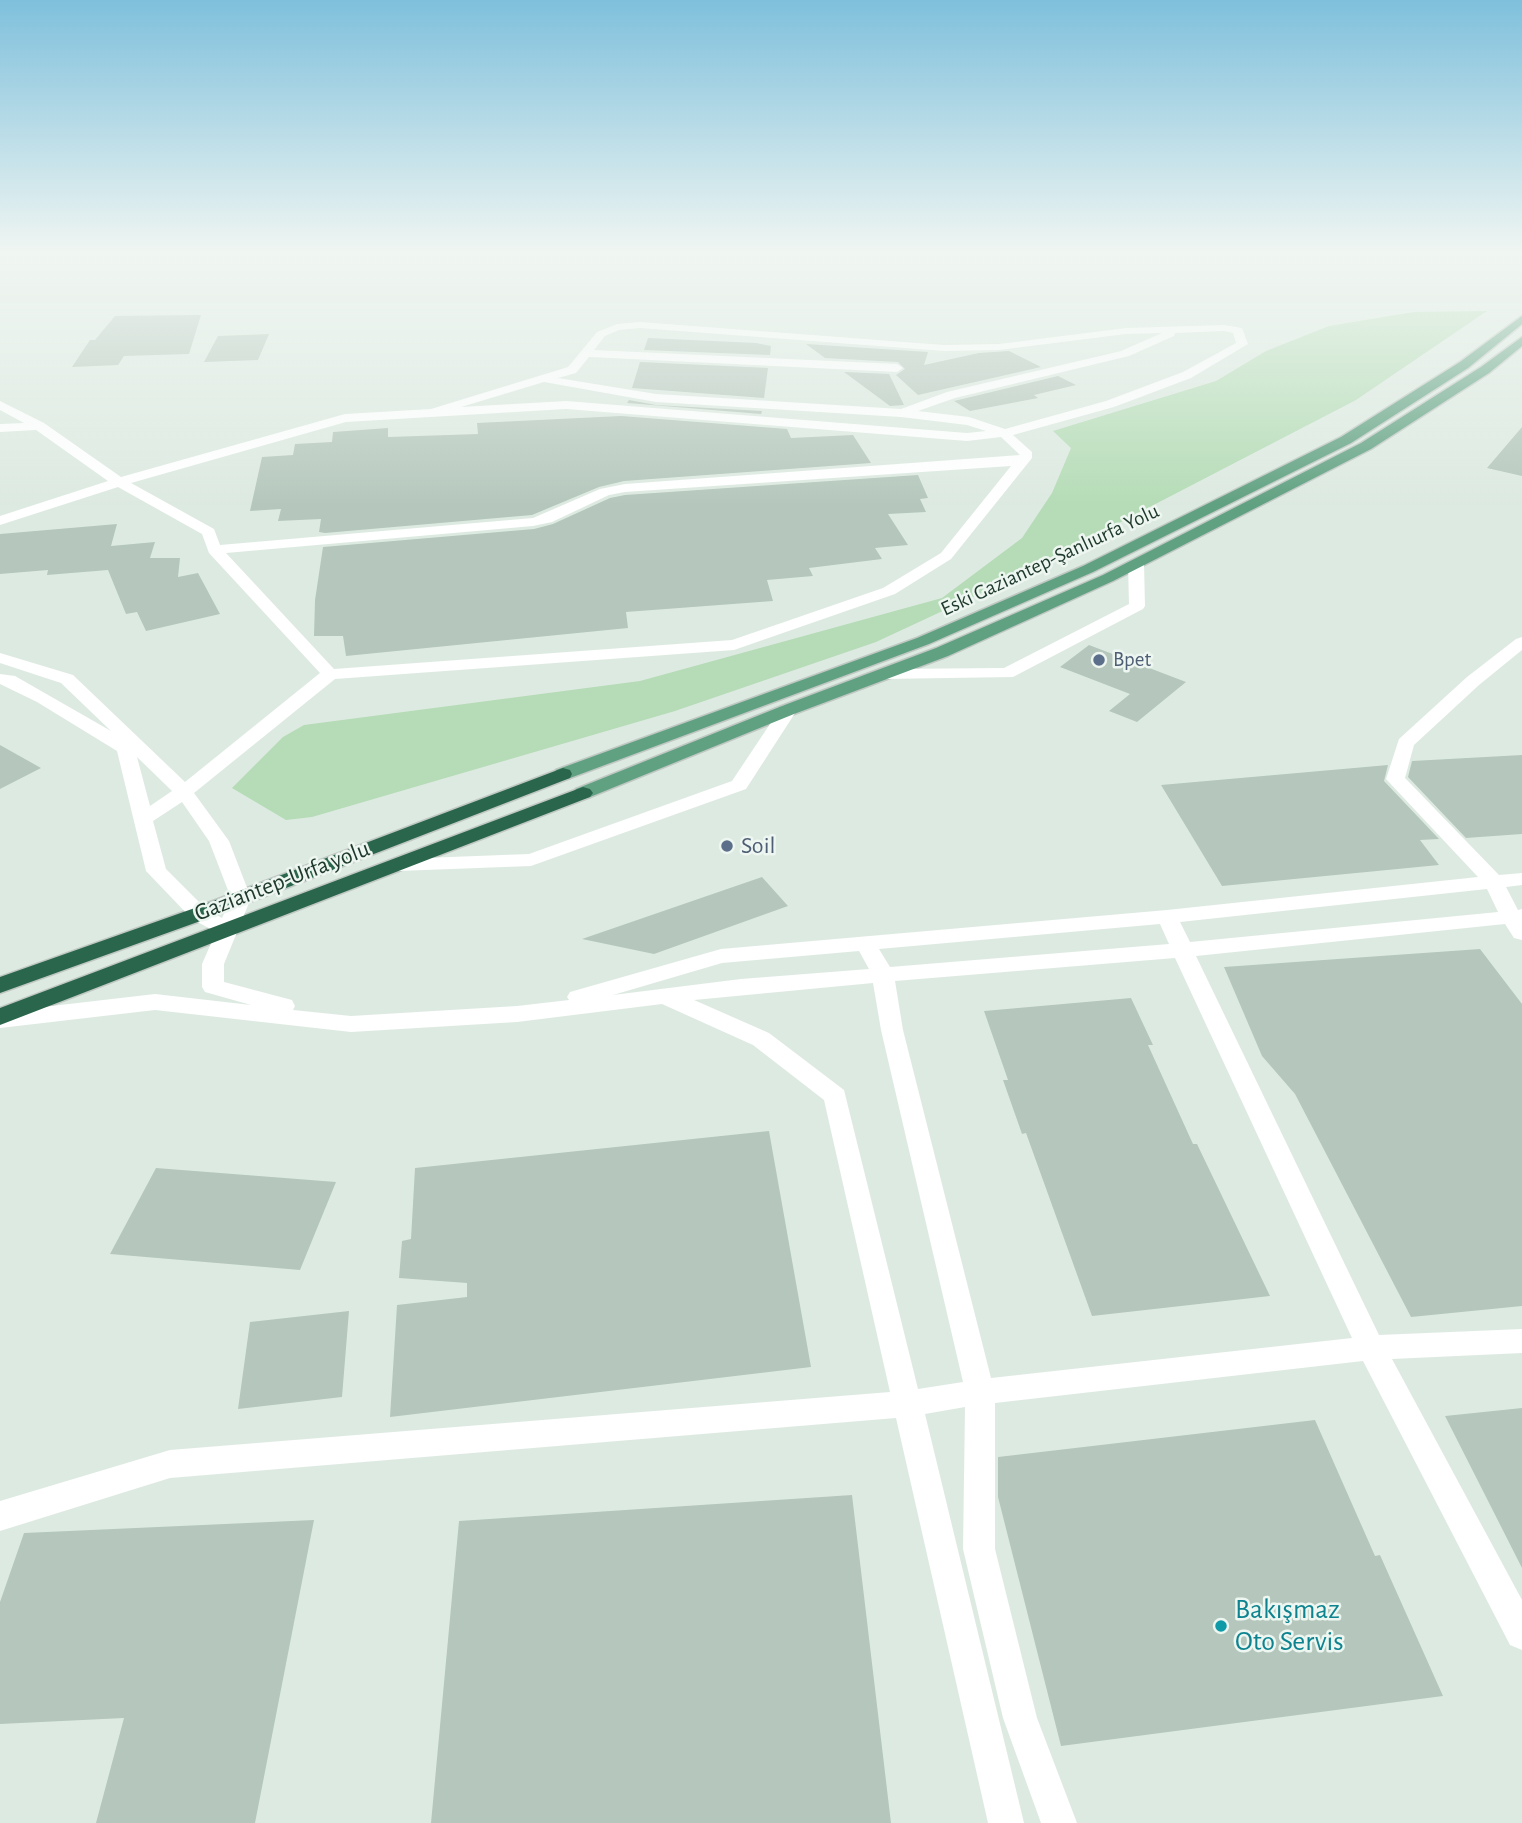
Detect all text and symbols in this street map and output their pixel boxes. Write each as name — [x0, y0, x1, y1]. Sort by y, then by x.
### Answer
street label: Eski Gaziantep-Şanlıurfa Yolu — [937, 498, 1163, 622]
place label: Bpet — [1113, 647, 1151, 673]
marker: Bpet — [1091, 652, 1107, 668]
place label: Soil — [741, 832, 775, 860]
street label: Gaziantep-Urfa yolu — [190, 834, 374, 928]
marker: Soil — [719, 838, 735, 854]
place label: Bakışmaz Oto Servis — [1235, 1593, 1344, 1659]
marker: Bakışmaz Oto Servis — [1213, 1618, 1229, 1634]

